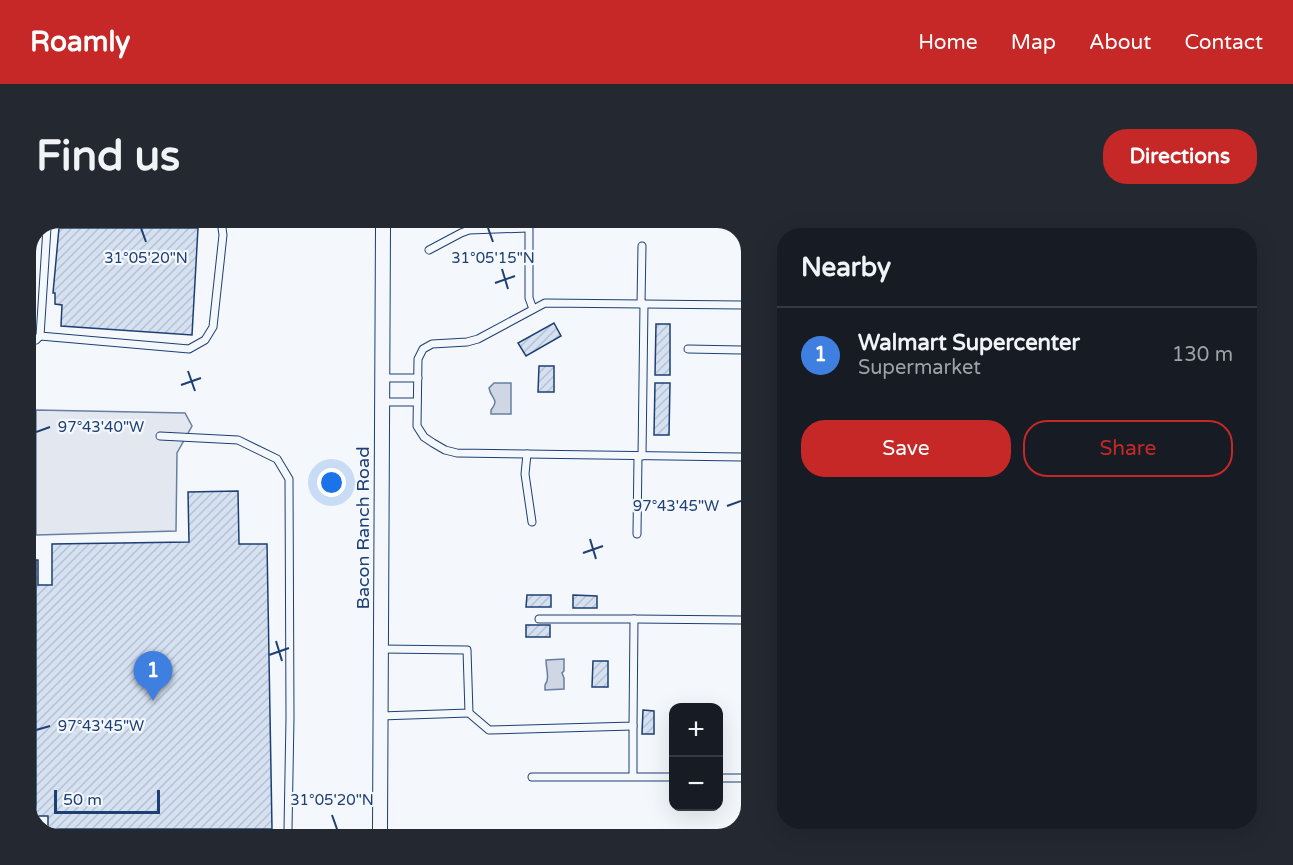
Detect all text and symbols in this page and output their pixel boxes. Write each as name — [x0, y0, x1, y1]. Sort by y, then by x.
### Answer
text: Roamly — [30, 25, 130, 59]
text: Home — [918, 30, 978, 55]
text: Map — [1011, 30, 1056, 55]
text: About — [1089, 30, 1151, 55]
text: Contact — [1184, 30, 1263, 55]
button: Directions — [1103, 129, 1257, 184]
text: Find us — [36, 131, 180, 182]
text: 31°05'20"N — [104, 249, 188, 267]
text: 31°05'15"N — [451, 249, 535, 267]
text: Nearby — [801, 252, 891, 283]
text: Walmart Supercenter — [858, 330, 1080, 356]
text: 1 — [814, 343, 827, 367]
text: 130 m — [1172, 343, 1233, 367]
text: Supermarket — [858, 356, 981, 380]
text: 97°43'40"W — [58, 418, 144, 436]
button: Save — [801, 420, 1011, 477]
button: Share — [1023, 420, 1233, 477]
street label: Bacon Ranch Road — [352, 446, 374, 610]
your location — [317, 468, 346, 497]
text: 97°43'45"W — [633, 497, 719, 515]
pin: 1 — [134, 652, 172, 701]
map controls — [669, 703, 723, 811]
button: + — [669, 703, 723, 757]
text: 97°43'45"W — [58, 717, 144, 735]
button: − — [669, 757, 723, 811]
scale bar — [54, 787, 160, 814]
text: 50 m — [63, 790, 102, 810]
text: 31°05'20"N — [290, 791, 374, 809]

